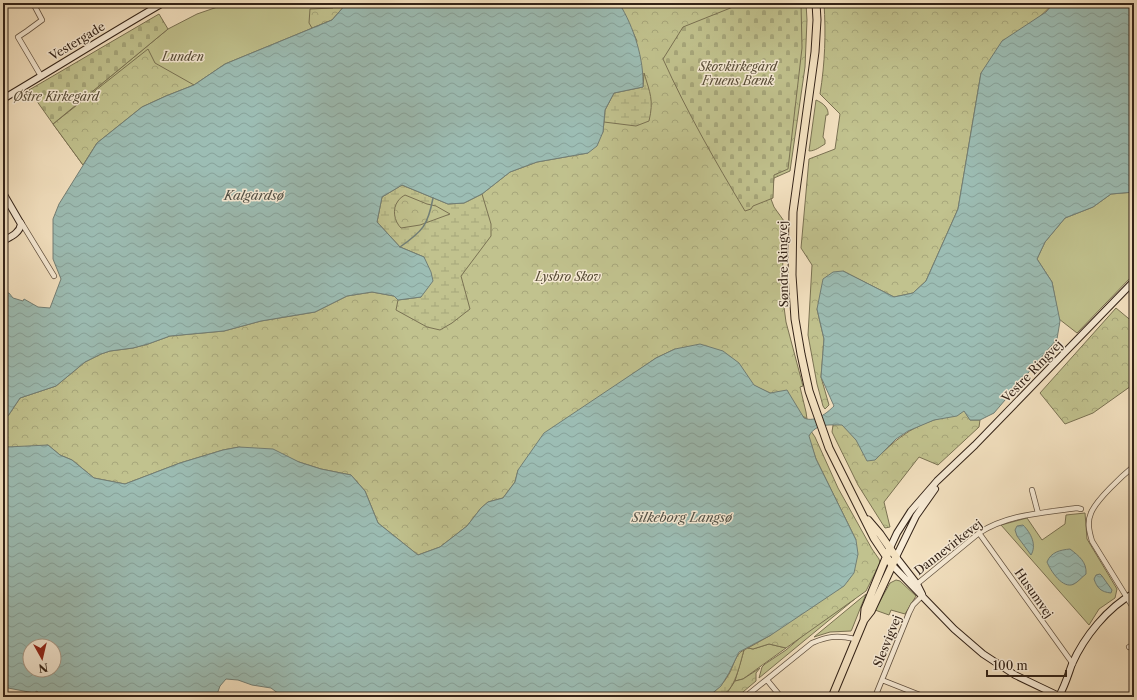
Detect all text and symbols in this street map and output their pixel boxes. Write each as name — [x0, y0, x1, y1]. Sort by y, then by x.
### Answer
street label: Vestergade — [46, 18, 108, 64]
park label: Lunden — [161, 49, 204, 64]
park label: Skovkirkegård Fruens Bænk — [698, 59, 779, 88]
park label: Østre Kirkegård — [13, 89, 101, 104]
water label: Kalgårdsø — [223, 187, 285, 203]
street label: Søndre Ringvej — [775, 220, 791, 308]
park label: Lysbro Skov — [534, 269, 601, 284]
street label: Vestre Ringvej — [998, 337, 1066, 406]
water label: Silkeborg Langsø — [631, 509, 733, 525]
street label: Dannevirkevej — [911, 516, 985, 578]
street label: Husumvej — [1011, 565, 1057, 621]
street label: Slesvigvej — [870, 613, 904, 669]
north arrow — [22, 638, 62, 678]
scale bar — [987, 652, 1066, 678]
text: 100 m — [993, 658, 1028, 673]
text: N — [37, 660, 49, 676]

